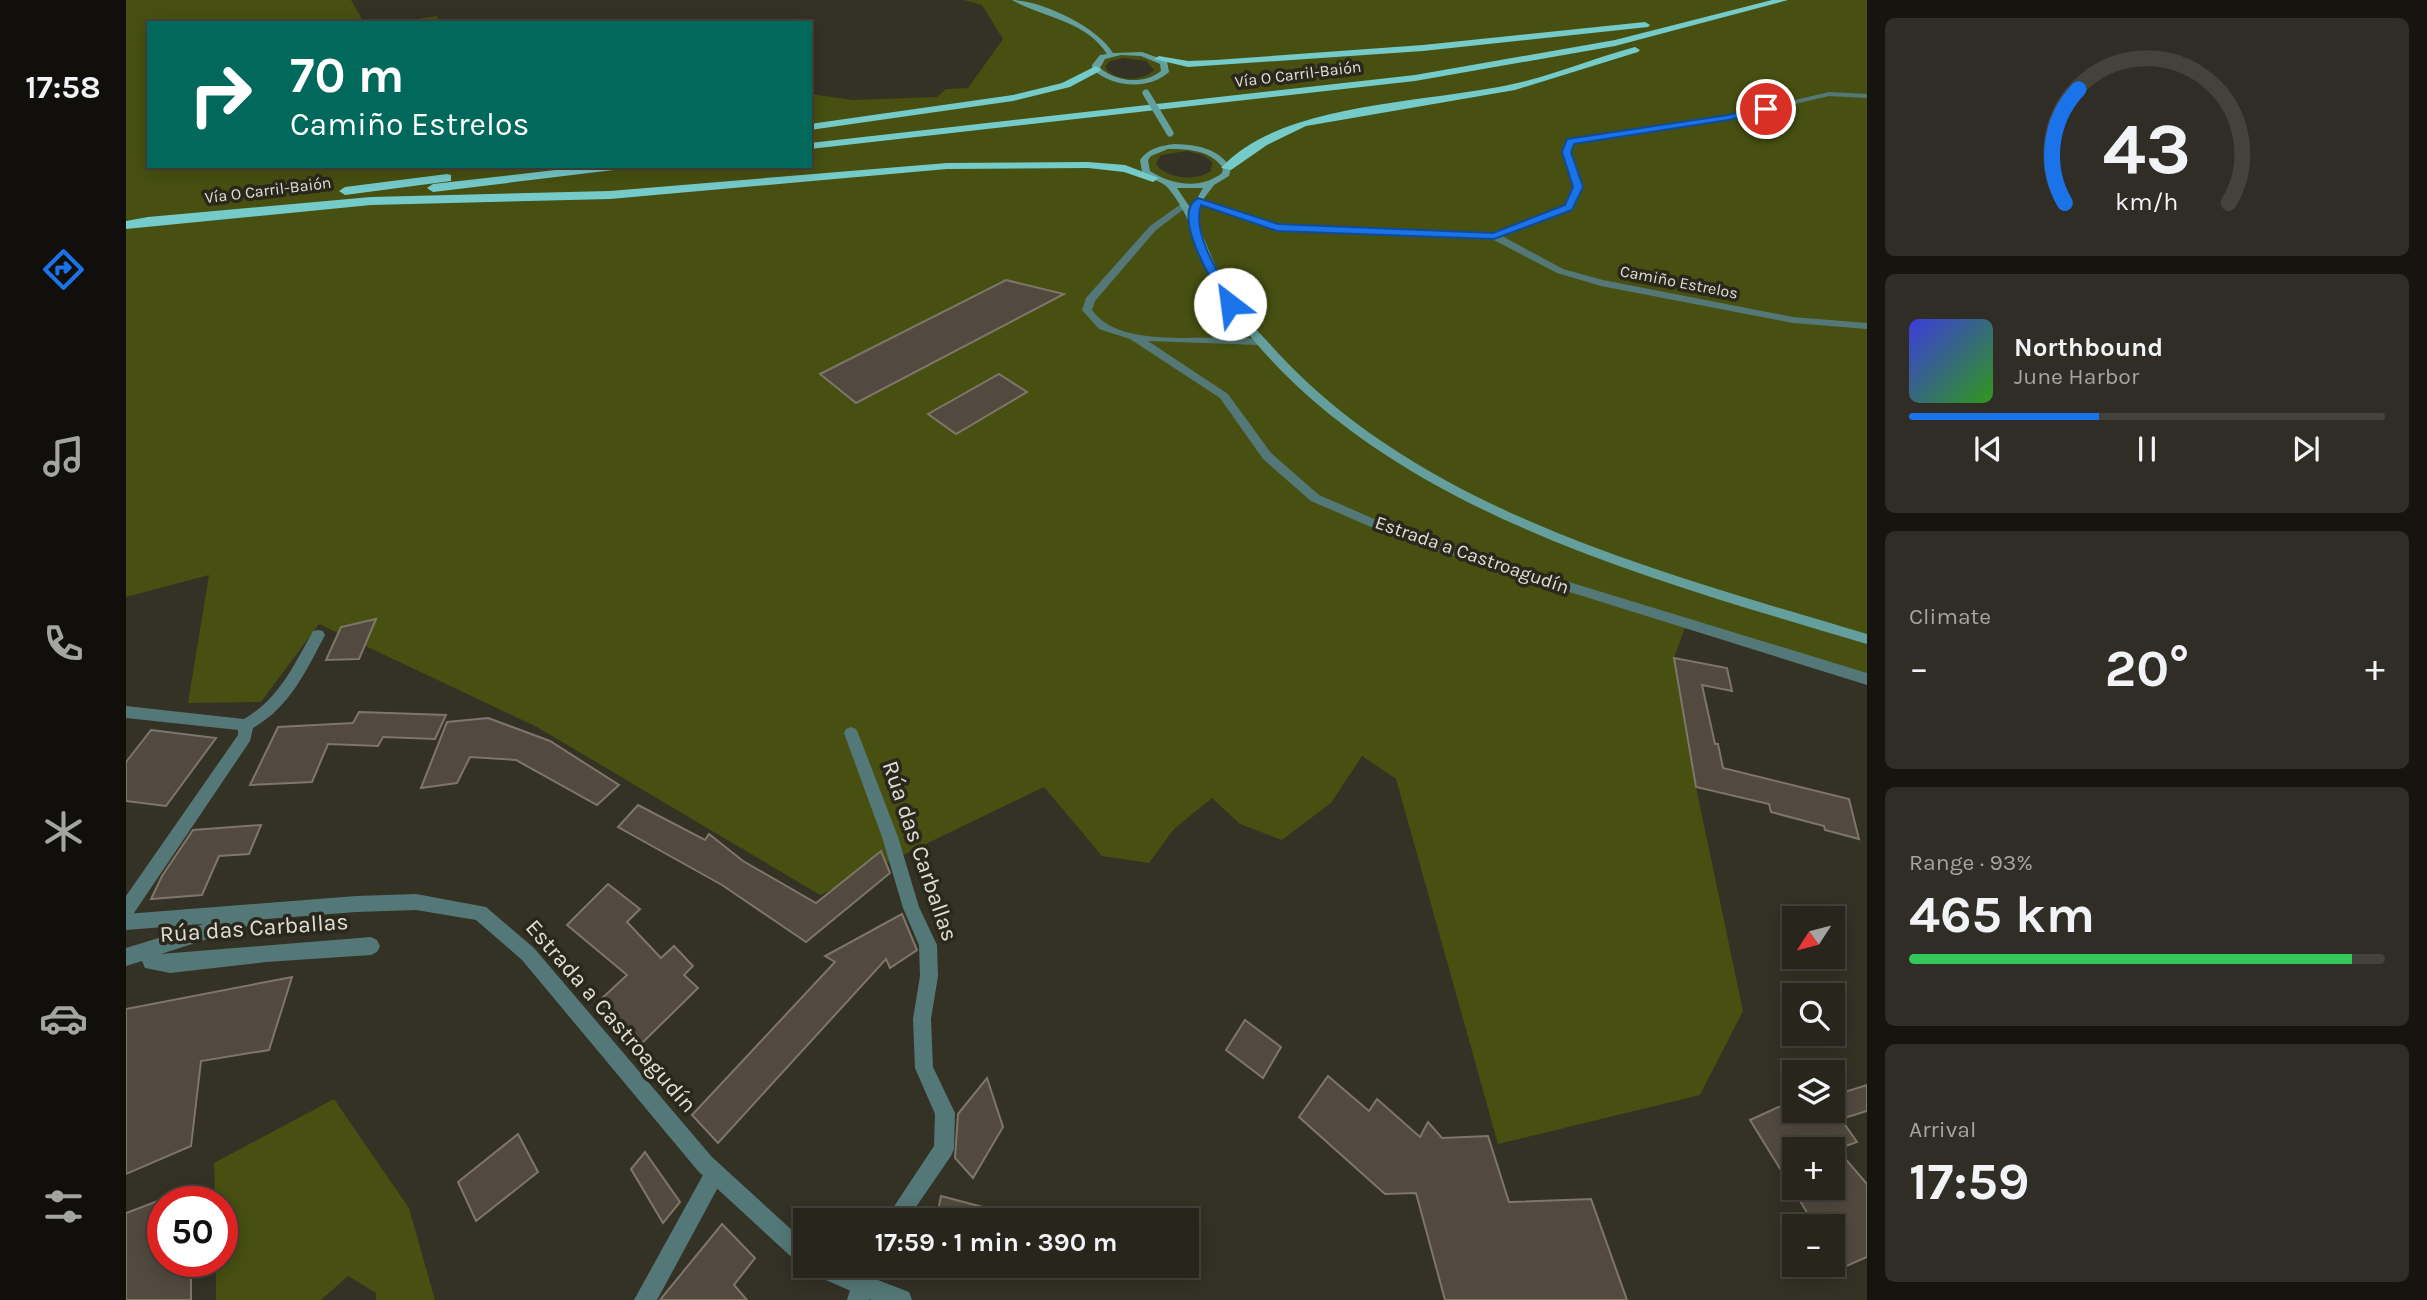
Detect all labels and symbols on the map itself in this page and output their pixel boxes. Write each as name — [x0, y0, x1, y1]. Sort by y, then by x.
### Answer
street label: Vía O Carril-Baión — [1234, 57, 1362, 91]
pin — [1736, 79, 1796, 139]
street label: Vía O Carril-Baión — [204, 173, 332, 207]
street label: Camiño Estrelos — [1618, 261, 1740, 303]
position arrow — [1193, 267, 1267, 341]
street label: Estrada a Castroagudín — [1372, 511, 1572, 599]
street label: Rúa das Carballas — [876, 757, 964, 945]
north arrow — [1782, 906, 1844, 970]
street label: Rúa das Carballas — [159, 908, 349, 948]
street label: Estrada a Castroagudín — [520, 914, 702, 1118]
speed limit sign: 50 — [147, 1186, 238, 1277]

